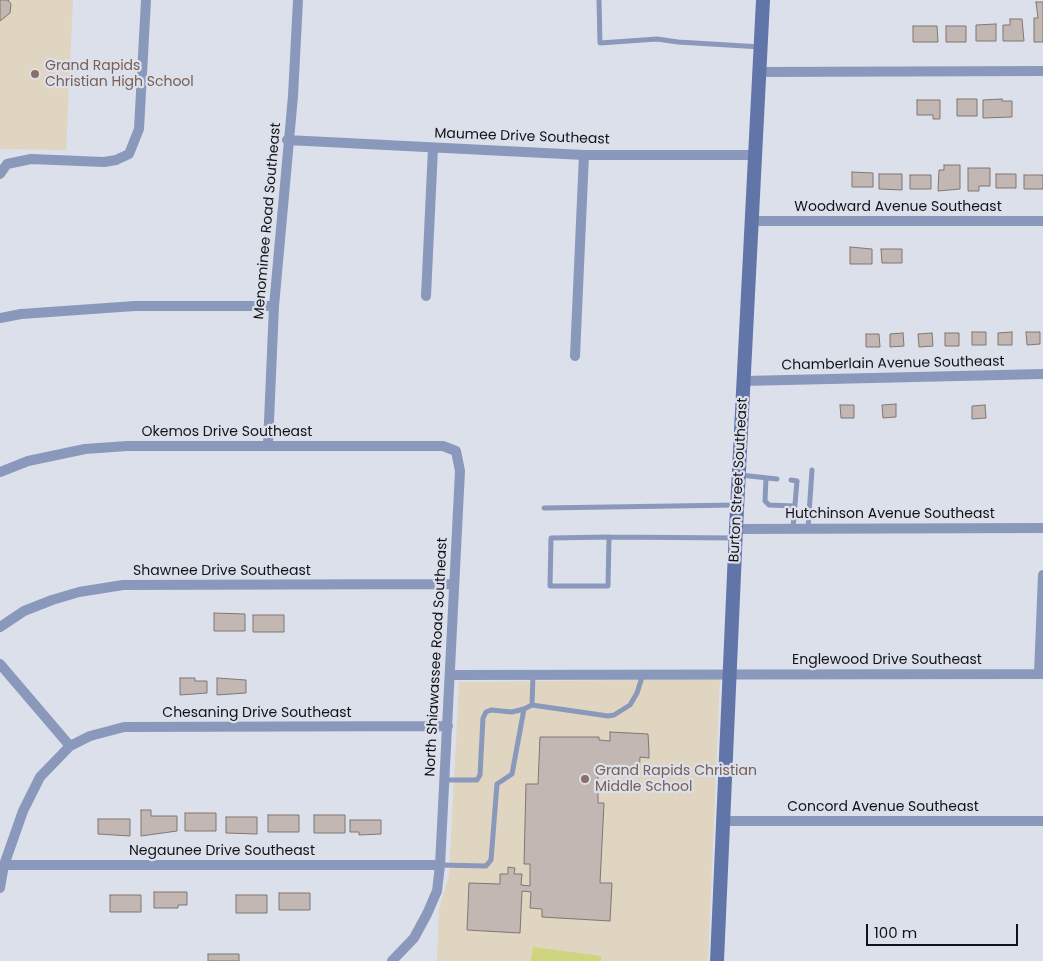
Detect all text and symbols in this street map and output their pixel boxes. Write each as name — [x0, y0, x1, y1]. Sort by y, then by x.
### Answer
place label: Grand Rapids Christian High School — [45, 58, 194, 90]
marker: Grand Rapids Christian High School — [29, 68, 41, 80]
street label: Menominee Road Southeast — [251, 122, 285, 320]
street label: Maumee Drive Southeast — [434, 126, 610, 148]
street label: Woodward Avenue Southeast — [794, 199, 1002, 215]
street label: Chamberlain Avenue Southeast — [781, 354, 1005, 374]
street label: Burton Street Southeast — [726, 397, 752, 563]
street label: Okemos Drive Southeast — [142, 424, 312, 440]
street label: Hutchinson Avenue Southeast — [785, 506, 995, 522]
street label: North Shiawassee Road Southeast — [422, 537, 452, 777]
street label: Shawnee Drive Southeast — [133, 563, 311, 579]
street label: Englewood Drive Southeast — [792, 652, 982, 668]
street label: Chesaning Drive Southeast — [162, 705, 352, 721]
place label: Grand Rapids Christian Middle School — [595, 763, 757, 796]
marker: Grand Rapids Christian Middle School — [579, 773, 591, 785]
street label: Concord Avenue Southeast — [787, 799, 979, 815]
street label: Negaunee Drive Southeast — [129, 843, 315, 859]
scale bar — [868, 914, 1020, 946]
text: 100 m — [874, 922, 917, 943]

